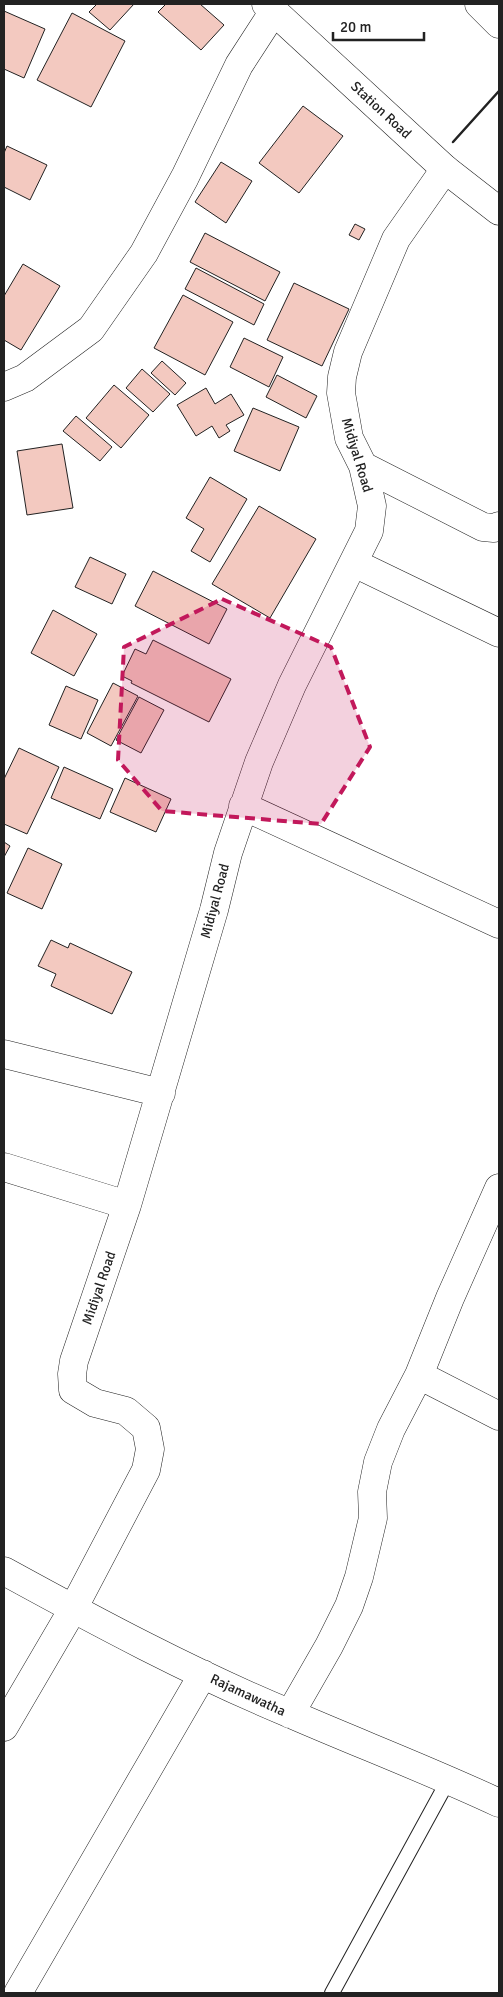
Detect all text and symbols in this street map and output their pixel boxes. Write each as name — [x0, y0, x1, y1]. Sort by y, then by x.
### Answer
scale bar — [333, 10, 424, 42]
text: 20 m — [340, 18, 371, 36]
street label: Station Road — [347, 78, 415, 142]
street label: Midiyal Road — [338, 416, 376, 494]
street label: Midiyal Road — [197, 862, 233, 940]
street label: Midiyal Road — [78, 1249, 120, 1327]
street label: Rajamawatha — [208, 1670, 288, 1720]

